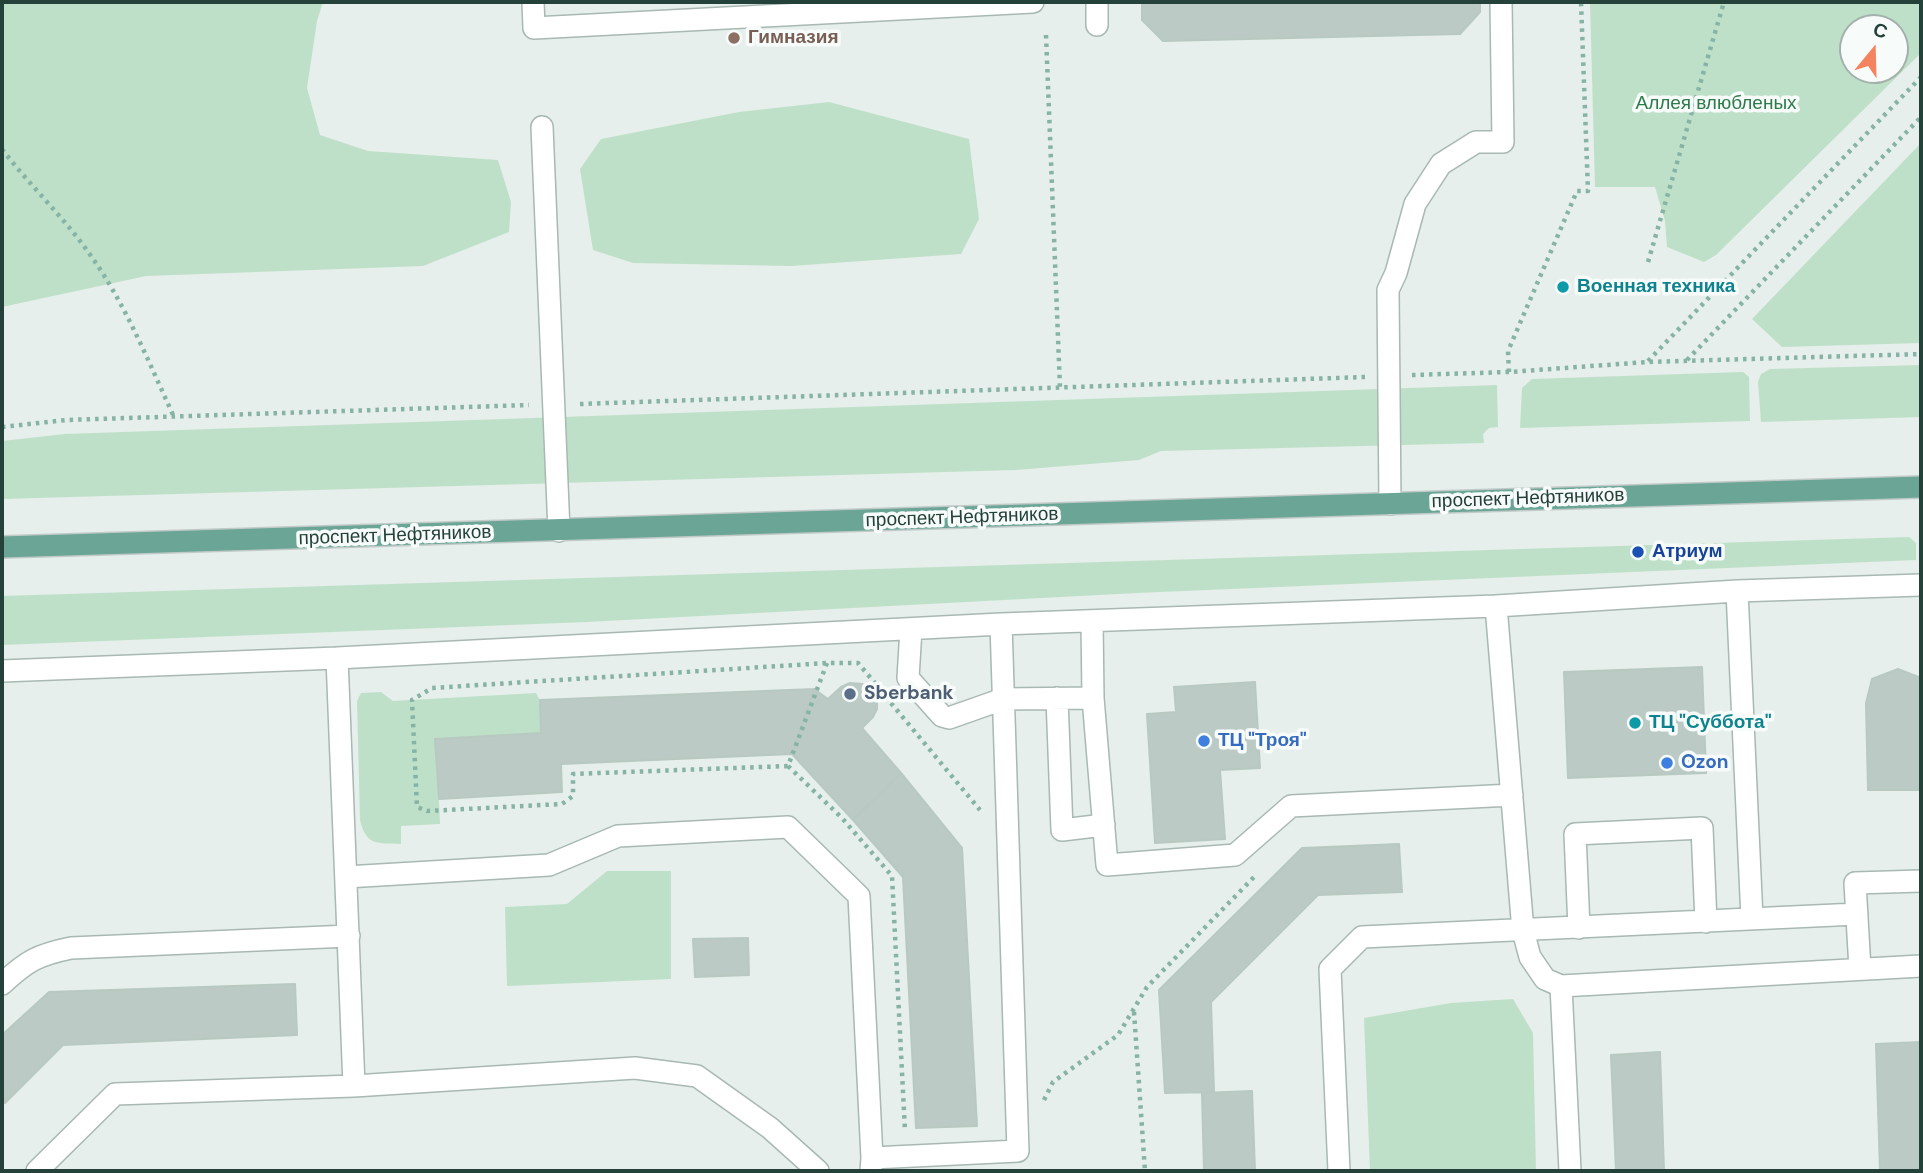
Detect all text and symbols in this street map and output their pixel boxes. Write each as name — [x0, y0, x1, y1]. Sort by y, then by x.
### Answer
north arrow — [1839, 14, 1909, 84]
text: С — [1870, 17, 1891, 45]
place label: Гимназия — [748, 27, 839, 49]
marker: Гимназия — [726, 30, 742, 46]
park label: Аллея влюбленых — [1635, 93, 1797, 115]
place label: Военная техника — [1577, 276, 1735, 298]
marker: Военная техника — [1555, 279, 1571, 295]
street label: проспект Нефтяников — [1431, 484, 1625, 514]
street label: проспект Нефтяников — [865, 503, 1059, 533]
street label: проспект Нефтяников — [298, 521, 492, 551]
place label: Атриум — [1652, 541, 1722, 563]
marker: Атриум — [1630, 544, 1646, 560]
place label: Sberbank — [864, 683, 953, 705]
marker: Sberbank — [842, 686, 858, 702]
place label: ТЦ "Суббота" — [1649, 712, 1772, 734]
marker: ТЦ "Суббота" — [1627, 715, 1643, 731]
place label: ТЦ "Троя" — [1218, 730, 1307, 752]
marker: ТЦ "Троя" — [1196, 733, 1212, 749]
place label: Ozon — [1681, 752, 1729, 774]
marker: Ozon — [1659, 755, 1675, 771]

